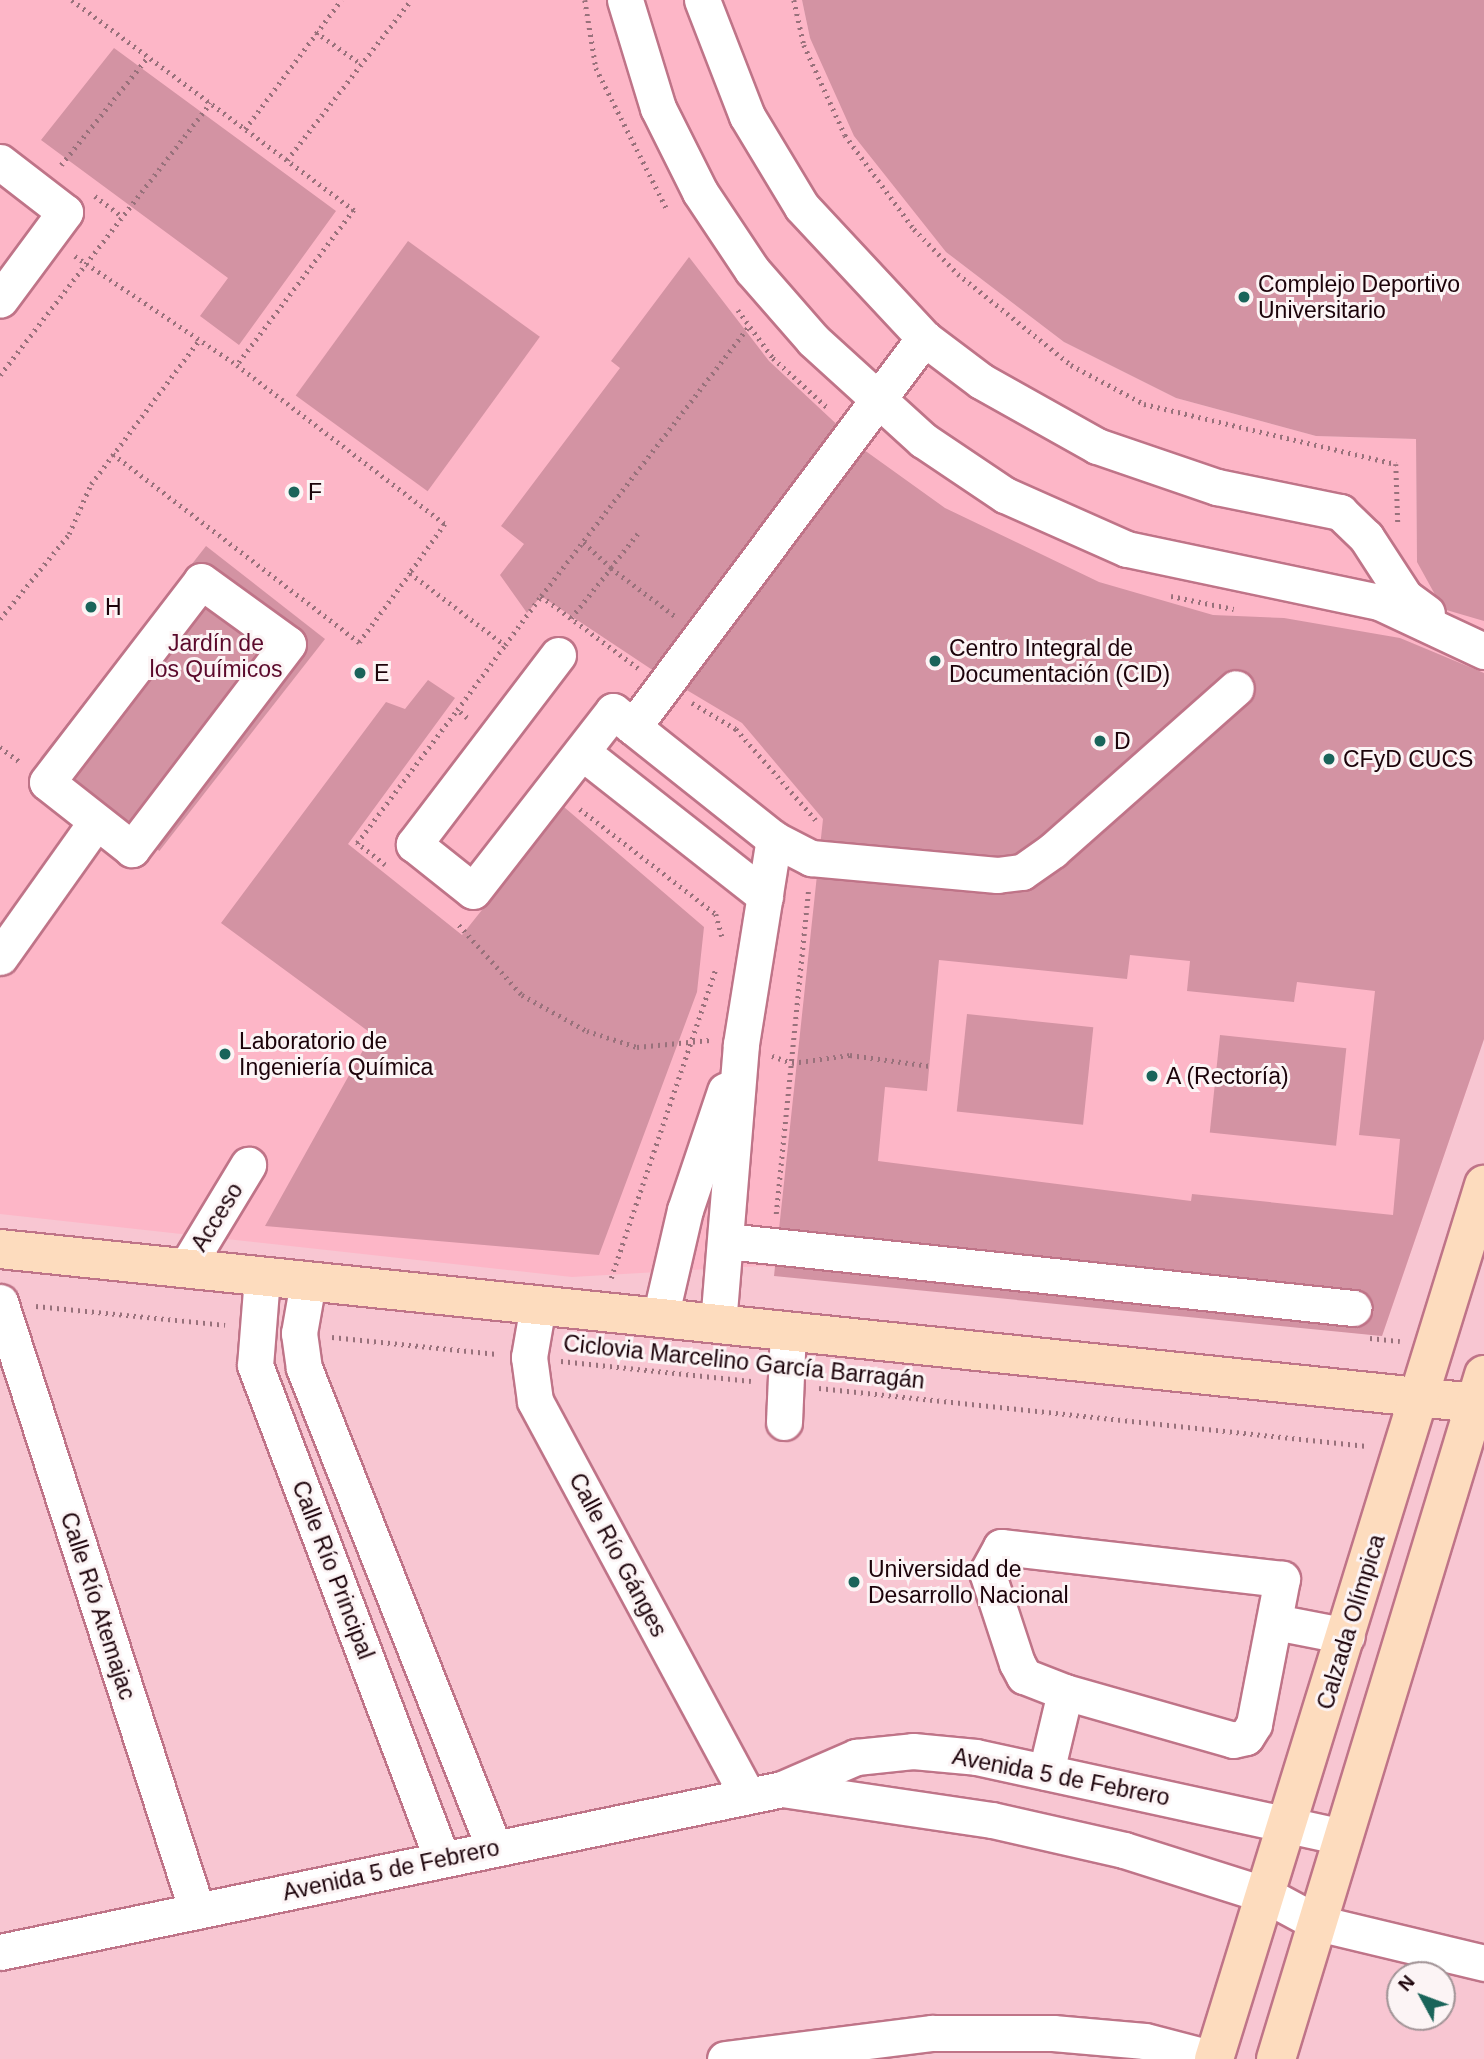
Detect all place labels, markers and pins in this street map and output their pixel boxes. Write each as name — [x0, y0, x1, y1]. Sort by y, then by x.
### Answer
place label: Complejo Deportivo Universitario — [1258, 270, 1460, 324]
marker: Complejo Deportivo Universitario — [1236, 289, 1252, 305]
place label: F — [308, 478, 322, 506]
marker: F — [286, 484, 302, 500]
place label: H — [105, 593, 122, 621]
marker: H — [83, 599, 99, 615]
place label: Centro Integral de Documentación (CID) — [949, 634, 1170, 688]
marker: Centro Integral de Documentación (CID) — [927, 653, 943, 669]
place label: E — [374, 659, 389, 687]
marker: E — [352, 665, 368, 681]
place label: D — [1114, 727, 1131, 755]
marker: D — [1092, 733, 1108, 749]
place label: CFyD CUCS — [1343, 745, 1473, 773]
marker: CFyD CUCS — [1321, 751, 1337, 767]
place label: Laboratorio de Ingeniería Química — [239, 1027, 433, 1081]
marker: Laboratorio de Ingeniería Química — [217, 1046, 233, 1062]
place label: A (Rectoría) — [1166, 1062, 1290, 1090]
marker: A (Rectoría) — [1144, 1068, 1160, 1084]
place label: Universidad de Desarrollo Nacional — [868, 1555, 1069, 1609]
marker: Universidad de Desarrollo Nacional — [846, 1574, 862, 1590]

